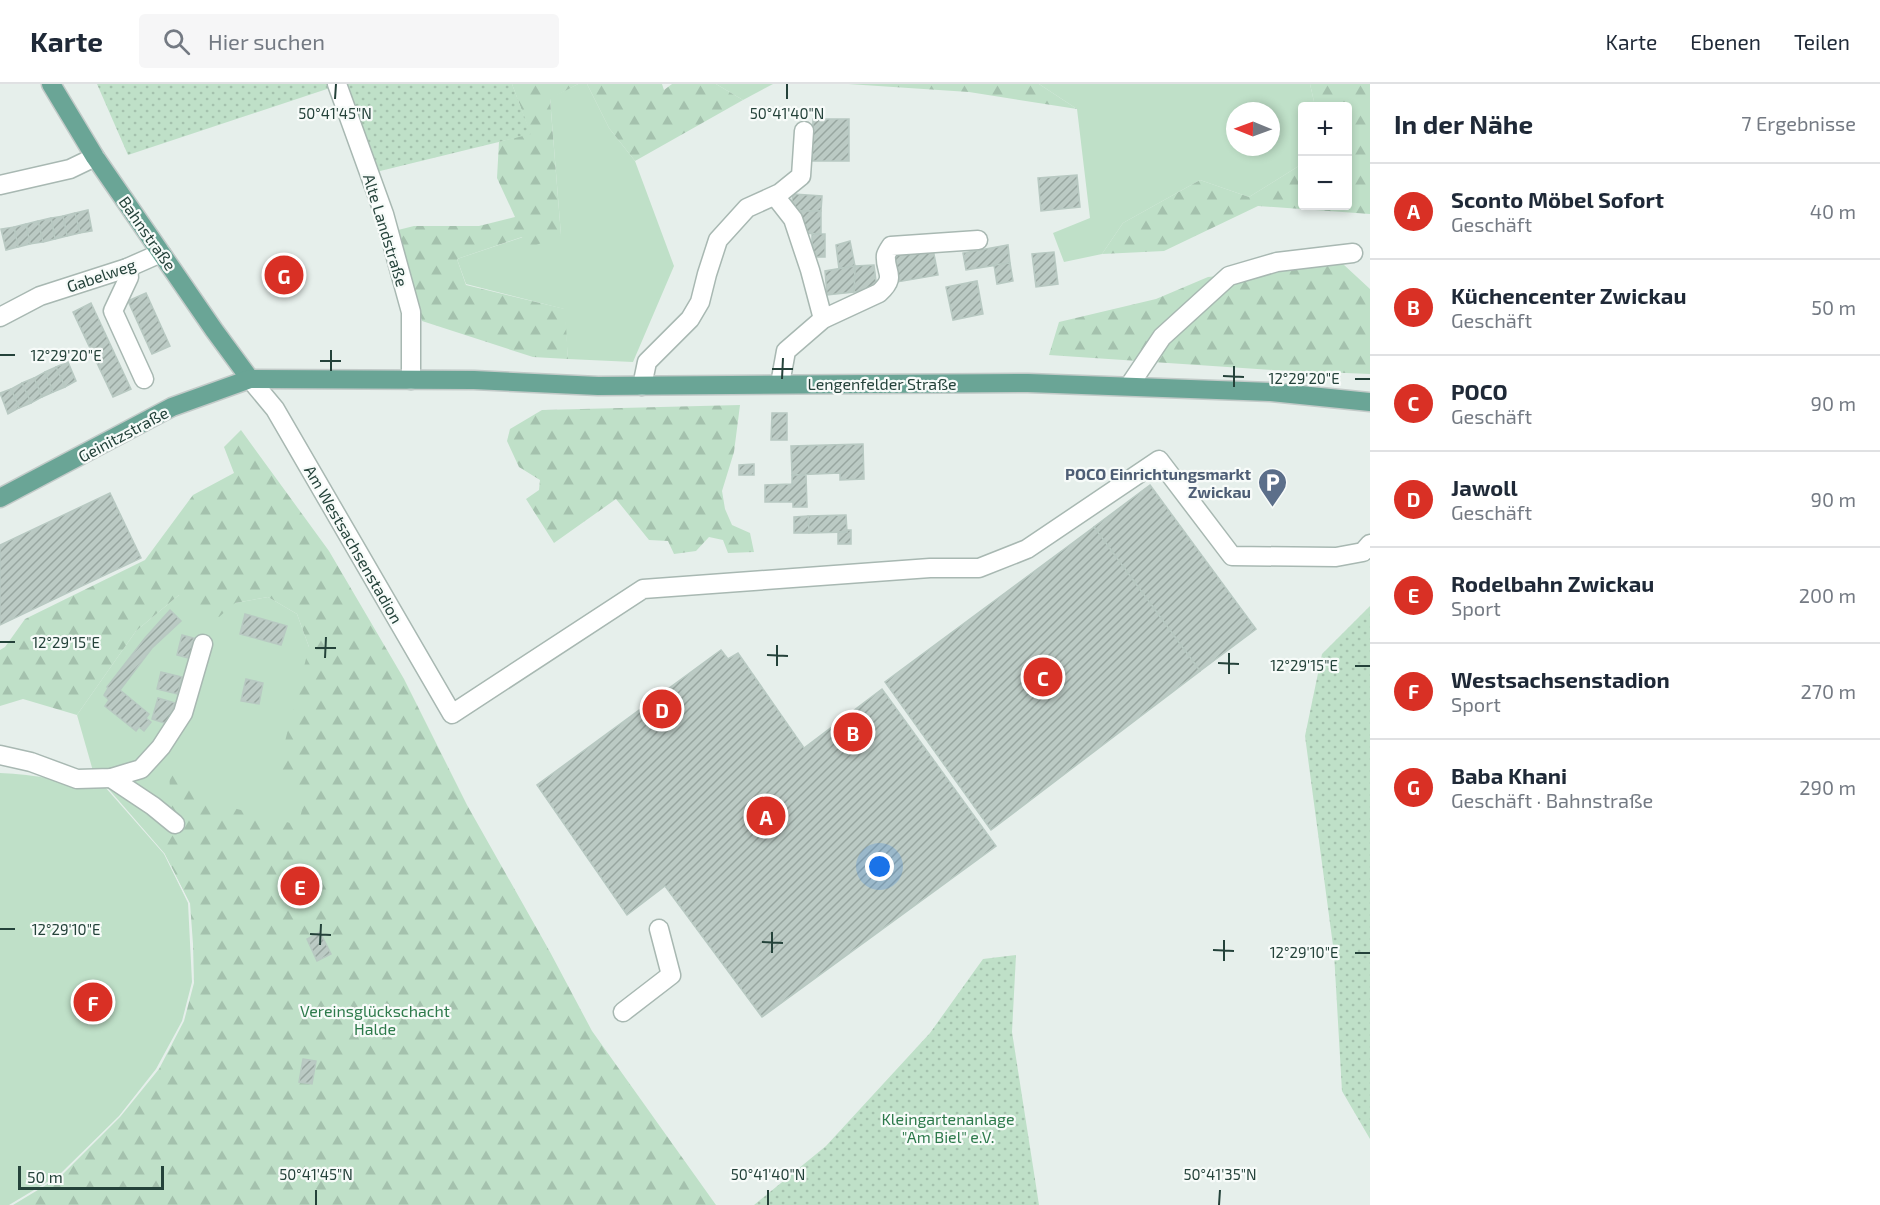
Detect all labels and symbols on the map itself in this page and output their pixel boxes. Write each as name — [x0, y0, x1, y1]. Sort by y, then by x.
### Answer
north arrow — [1226, 102, 1280, 156]
text: 50°41'45"N — [298, 104, 372, 122]
text: 50°41'40"N — [750, 104, 824, 122]
street label: Alte Landstraße — [360, 171, 412, 289]
street label: Bahnstraße — [116, 192, 180, 274]
pin: G — [264, 252, 304, 297]
street label: Gabelweg — [64, 254, 138, 296]
text: 12°29'20"E — [30, 346, 102, 364]
text: 12°29'20"E — [1268, 369, 1340, 387]
street label: Lengenfelder Straße — [807, 374, 957, 393]
street label: Geinitzstraße — [75, 402, 171, 466]
street label: Am Westsachsenstadion — [301, 461, 407, 627]
place label: POCO Einrichtungsmarkt Zwickau — [1065, 464, 1251, 501]
parking icon: POCO Einrichtungsmarkt Zwickau — [1256, 466, 1288, 508]
text: 12°29'15"E — [32, 633, 100, 651]
pin: C — [1024, 654, 1062, 700]
text: 12°29'15"E — [1270, 656, 1338, 674]
pin: D — [642, 686, 682, 732]
pin: B — [834, 710, 872, 754]
pin: A — [746, 794, 786, 838]
your location — [865, 852, 894, 881]
pin: E — [280, 864, 320, 908]
text: 12°29'10"E — [32, 920, 100, 938]
text: 12°29'10"E — [1270, 943, 1338, 961]
pin: F — [74, 980, 112, 1024]
park label: Vereinsglückschacht Halde — [300, 1001, 450, 1038]
park label: Kleingartenanlage "Am Biel" e.V. — [881, 1109, 1015, 1146]
scale bar — [18, 1163, 164, 1190]
text: 50°41'45"N — [279, 1165, 353, 1183]
text: 50°41'40"N — [731, 1165, 805, 1183]
text: 50°41'35"N — [1183, 1165, 1257, 1183]

